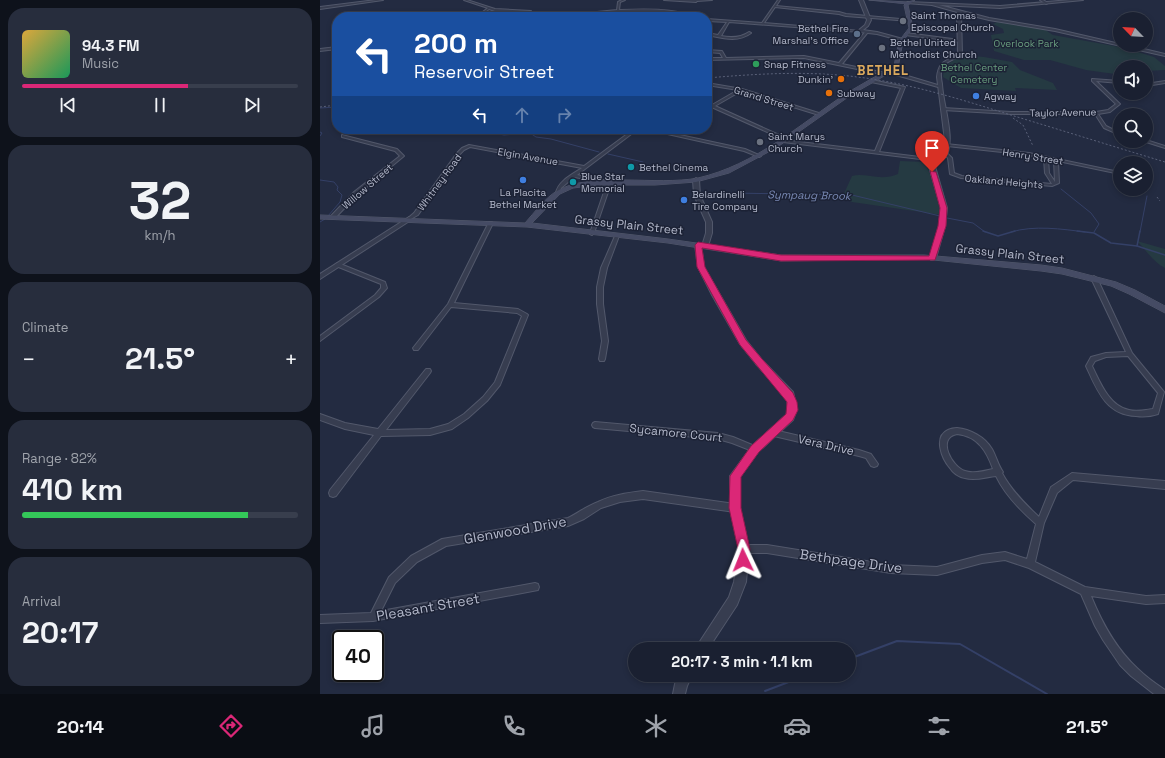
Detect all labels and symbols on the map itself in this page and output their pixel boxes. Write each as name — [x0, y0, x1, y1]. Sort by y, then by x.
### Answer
place label: Saint Thomas Episcopal Church — [911, 9, 994, 34]
north arrow — [1113, 12, 1153, 52]
marker: Saint Thomas Episcopal Church — [898, 16, 908, 26]
place label: Bethel Fire Marshal's Office — [773, 22, 849, 47]
marker: Bethel Fire Marshal's Office — [852, 29, 862, 39]
place label: Bethel United Methodist Church — [890, 36, 977, 61]
park label: Overlook Park — [993, 37, 1059, 50]
marker: Bethel United Methodist Church — [877, 43, 887, 53]
place label: Snap Fitness — [764, 58, 826, 71]
marker: Snap Fitness — [751, 59, 761, 69]
park label: Bethel Center Cemetery — [941, 61, 1007, 86]
district label: BETHEL — [857, 62, 909, 79]
place label: Dunkin' — [798, 73, 833, 86]
marker: Dunkin' — [836, 74, 846, 84]
street label: Grand Street — [732, 83, 796, 114]
place label: Subway — [837, 87, 875, 100]
marker: Subway — [824, 88, 834, 98]
place label: Agway — [984, 90, 1016, 103]
marker: Agway — [971, 91, 981, 101]
street label: Taylor Avenue — [1029, 105, 1097, 120]
place label: Saint Marys Church — [768, 130, 825, 155]
pin — [915, 131, 949, 172]
marker: Saint Marys Church — [755, 137, 765, 147]
street label: Elgin Avenue — [497, 145, 559, 168]
street label: Henry Street — [1001, 145, 1065, 168]
street label: Whitney Road — [414, 151, 464, 213]
street label: Willow Street — [339, 160, 396, 212]
place label: Bethel Cinema — [639, 161, 709, 174]
marker: Bethel Cinema — [626, 162, 636, 172]
place label: Blue Star Memorial — [581, 170, 625, 195]
street label: Oakland Heights — [964, 172, 1044, 191]
marker: La Placita Bethel Market — [518, 175, 528, 185]
marker: Blue Star Memorial — [568, 177, 578, 187]
place label: La Placita Bethel Market — [489, 186, 557, 211]
water label: Sympaug Brook — [767, 187, 852, 203]
place label: Belardinelli Tire Company — [692, 188, 758, 213]
marker: Belardinelli Tire Company — [679, 195, 689, 205]
street label: Grassy Plain Street — [574, 211, 684, 239]
street label: Grassy Plain Street — [955, 240, 1065, 268]
street label: Sycamore Court — [629, 420, 723, 446]
street label: Vera Drive — [796, 431, 856, 459]
street label: Glenwood Drive — [462, 512, 568, 548]
position arrow — [722, 539, 764, 581]
street label: Bethpage Drive — [798, 545, 904, 577]
street label: Pleasant Street — [375, 589, 481, 625]
speed limit sign: 40 — [332, 630, 384, 682]

